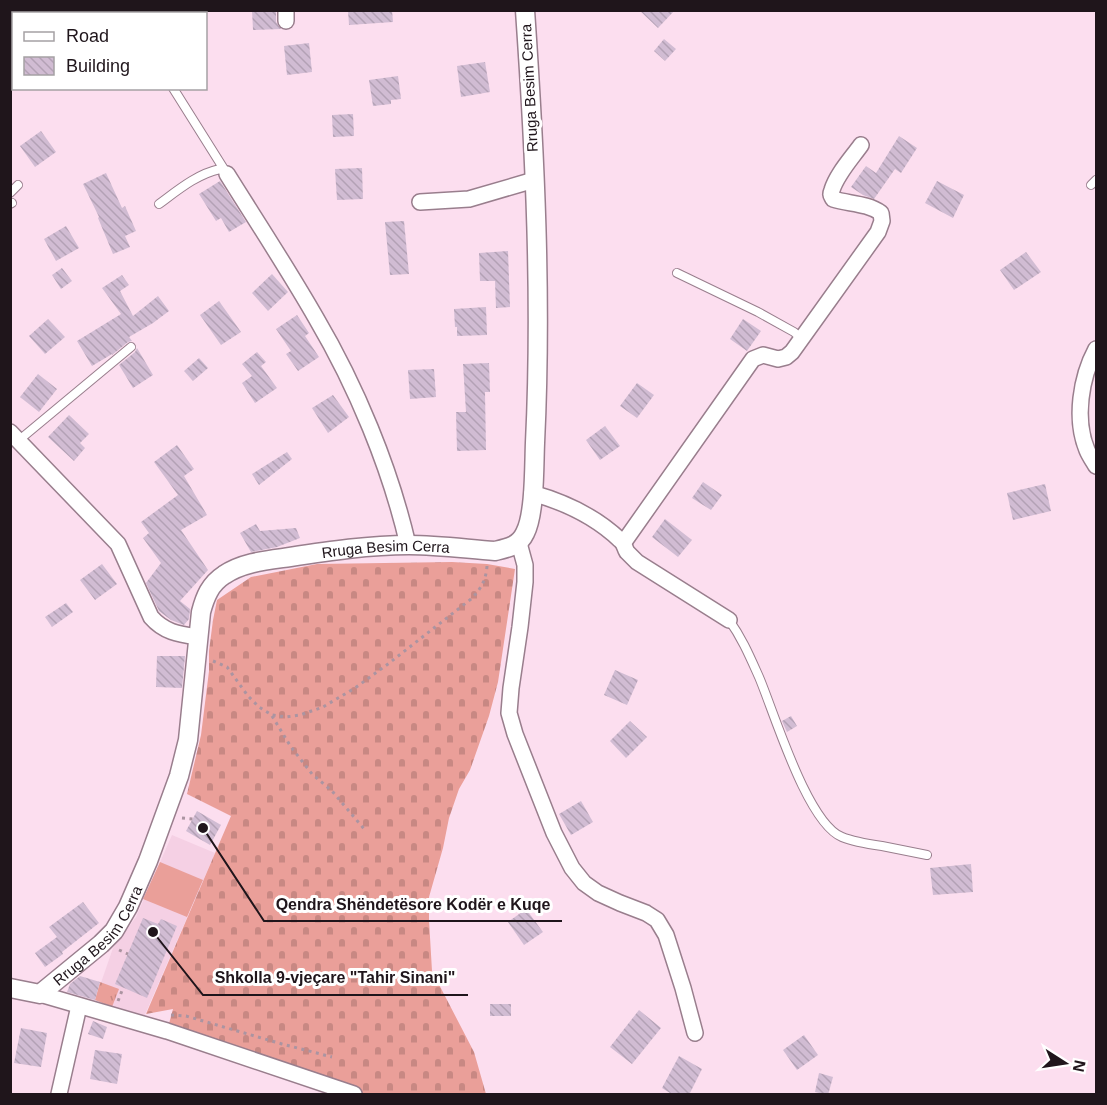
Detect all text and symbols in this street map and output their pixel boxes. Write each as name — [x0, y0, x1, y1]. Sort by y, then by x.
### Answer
legend — [12, 12, 207, 90]
street label: Rruga Besim Cerra — [517, 23, 541, 153]
text: Road — [66, 26, 109, 46]
text: Building — [66, 56, 130, 76]
street label: Rruga Besim Cerra — [320, 536, 451, 561]
street label: Rruga Besim Cerra — [49, 882, 145, 988]
callout: Qendra Shëndetësore Kodër e Kuqe — [264, 887, 562, 921]
text: Qendra Shëndetësore Kodër e Kuqe — [276, 896, 550, 913]
callout: Shkolla 9-vjeçare "Tahir Sinani" — [203, 961, 468, 995]
text: Shkolla 9-vjeçare "Tahir Sinani" — [215, 969, 455, 986]
north arrow — [1035, 1033, 1095, 1093]
text: N — [1070, 1059, 1089, 1073]

